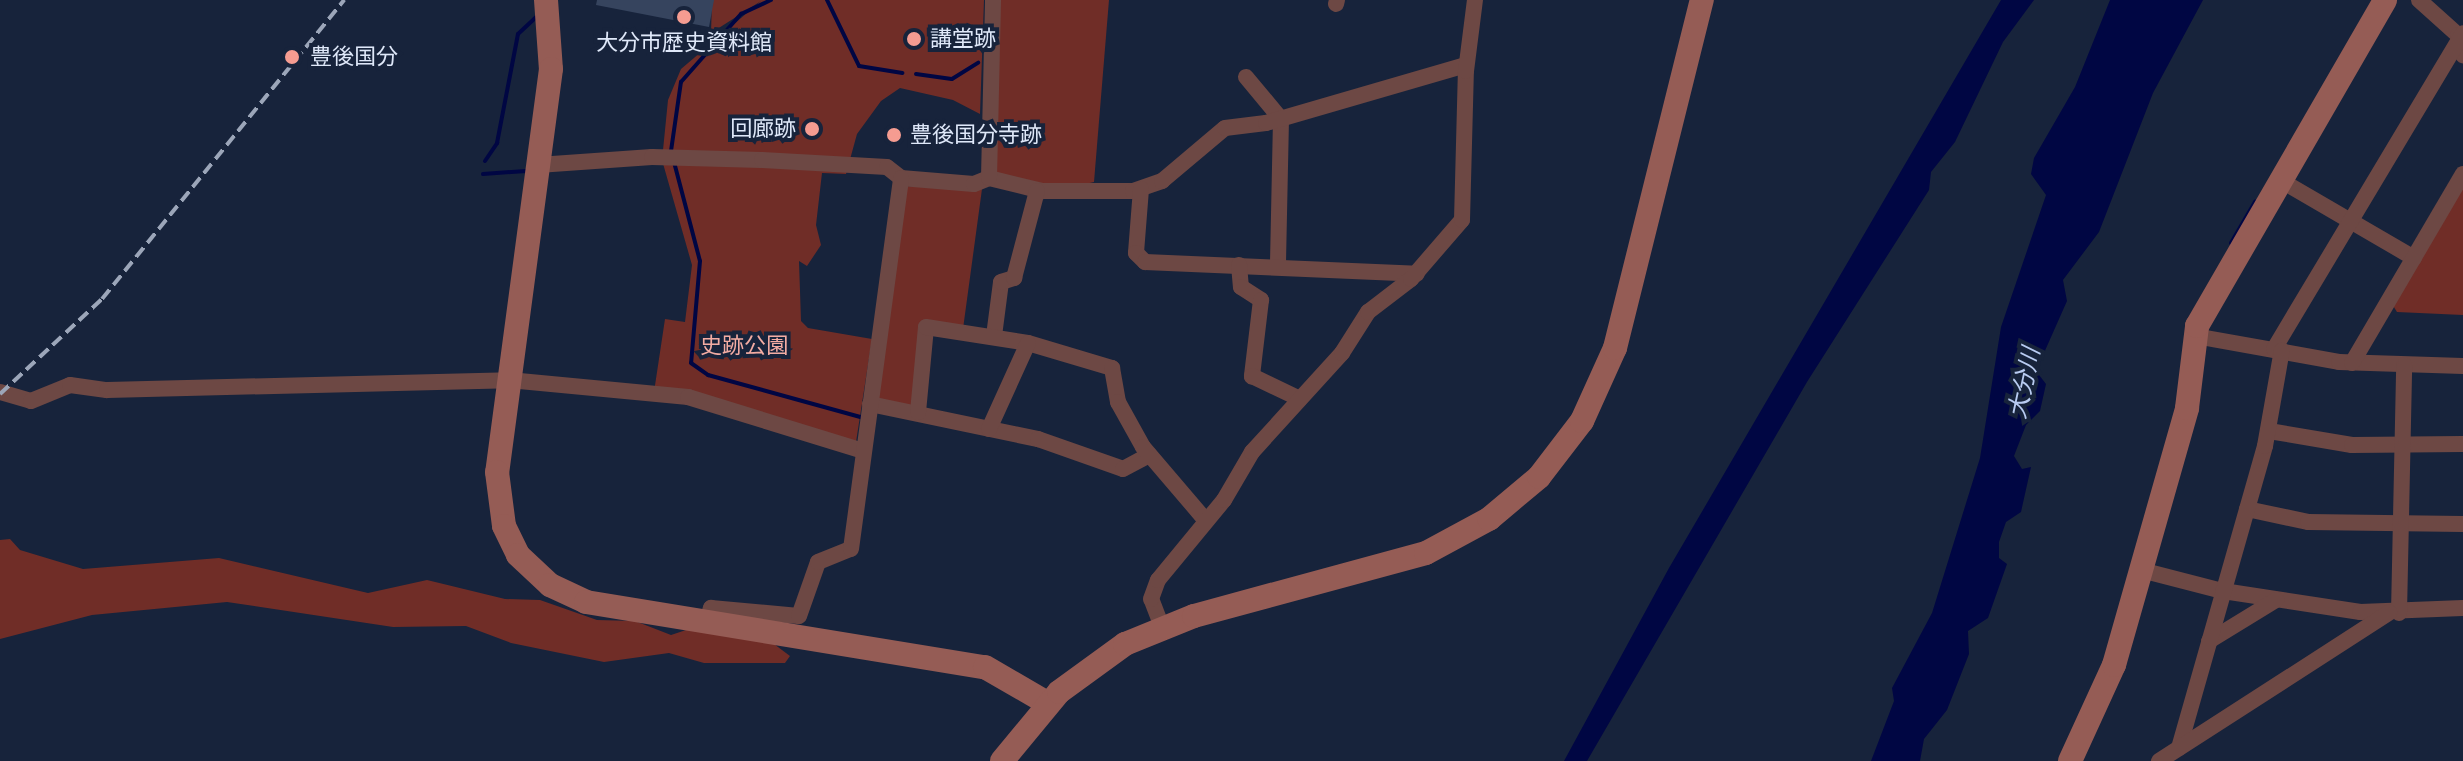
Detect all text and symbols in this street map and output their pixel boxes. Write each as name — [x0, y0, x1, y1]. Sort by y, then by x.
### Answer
marker: 大分市歴史資料館 — [675, 8, 693, 26]
place label: 講堂跡 — [930, 26, 996, 52]
place label: 大分市歴史資料館 — [596, 30, 772, 56]
marker: 講堂跡 — [905, 30, 923, 48]
place label: 豊後国分 — [310, 44, 398, 70]
marker: 豊後国分 — [281, 46, 303, 68]
place label: 回廊跡 — [730, 116, 796, 142]
marker: 回廊跡 — [803, 120, 821, 138]
place label: 豊後国分寺跡 — [910, 122, 1042, 148]
marker: 豊後国分寺跡 — [885, 126, 903, 144]
park label: 史跡公園 — [700, 333, 788, 359]
water label: 大分川 — [2002, 345, 2046, 421]

